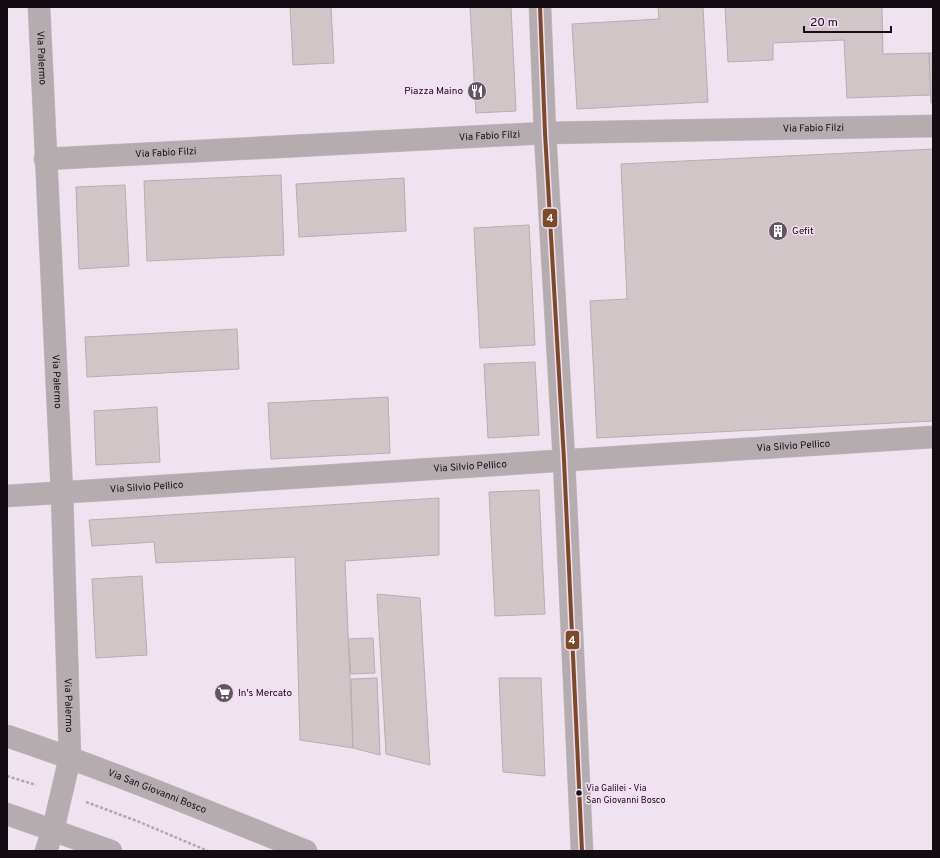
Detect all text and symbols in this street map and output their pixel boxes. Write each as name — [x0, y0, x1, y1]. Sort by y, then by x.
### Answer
scale bar — [804, 8, 891, 34]
text: 20 m — [810, 15, 838, 31]
street label: Via Palermo — [34, 31, 49, 86]
restaurant icon: Piazza Maino — [466, 80, 488, 102]
place label: Piazza Maino — [404, 85, 463, 98]
street label: Via Fabio Filzi — [783, 121, 844, 135]
street label: Via Fabio Filzi — [458, 128, 520, 144]
street label: Via Fabio Filzi — [135, 145, 197, 161]
line badge: 4 — [542, 208, 558, 228]
text: 4 — [546, 212, 554, 226]
building icon: Gefit — [767, 220, 789, 242]
place label: Gefit — [792, 225, 814, 238]
street label: Via Palermo — [49, 354, 65, 409]
street label: Via Silvio Pellico — [756, 437, 831, 455]
street label: Via Silvio Pellico — [433, 458, 508, 475]
street label: Via Silvio Pellico — [110, 478, 184, 496]
line badge: 4 — [565, 630, 580, 650]
text: 4 — [568, 634, 576, 648]
street label: Via Palermo — [61, 678, 76, 733]
supermarket icon: In's Mercato — [213, 682, 235, 704]
place label: In's Mercato — [238, 687, 293, 700]
street label: Via San Giovanni Bosco — [106, 766, 209, 817]
place label: Via Galilei - Via San Giovanni Bosco — [586, 783, 665, 806]
marker: Via Galilei - Via San Giovanni Bosco — [574, 788, 584, 798]

